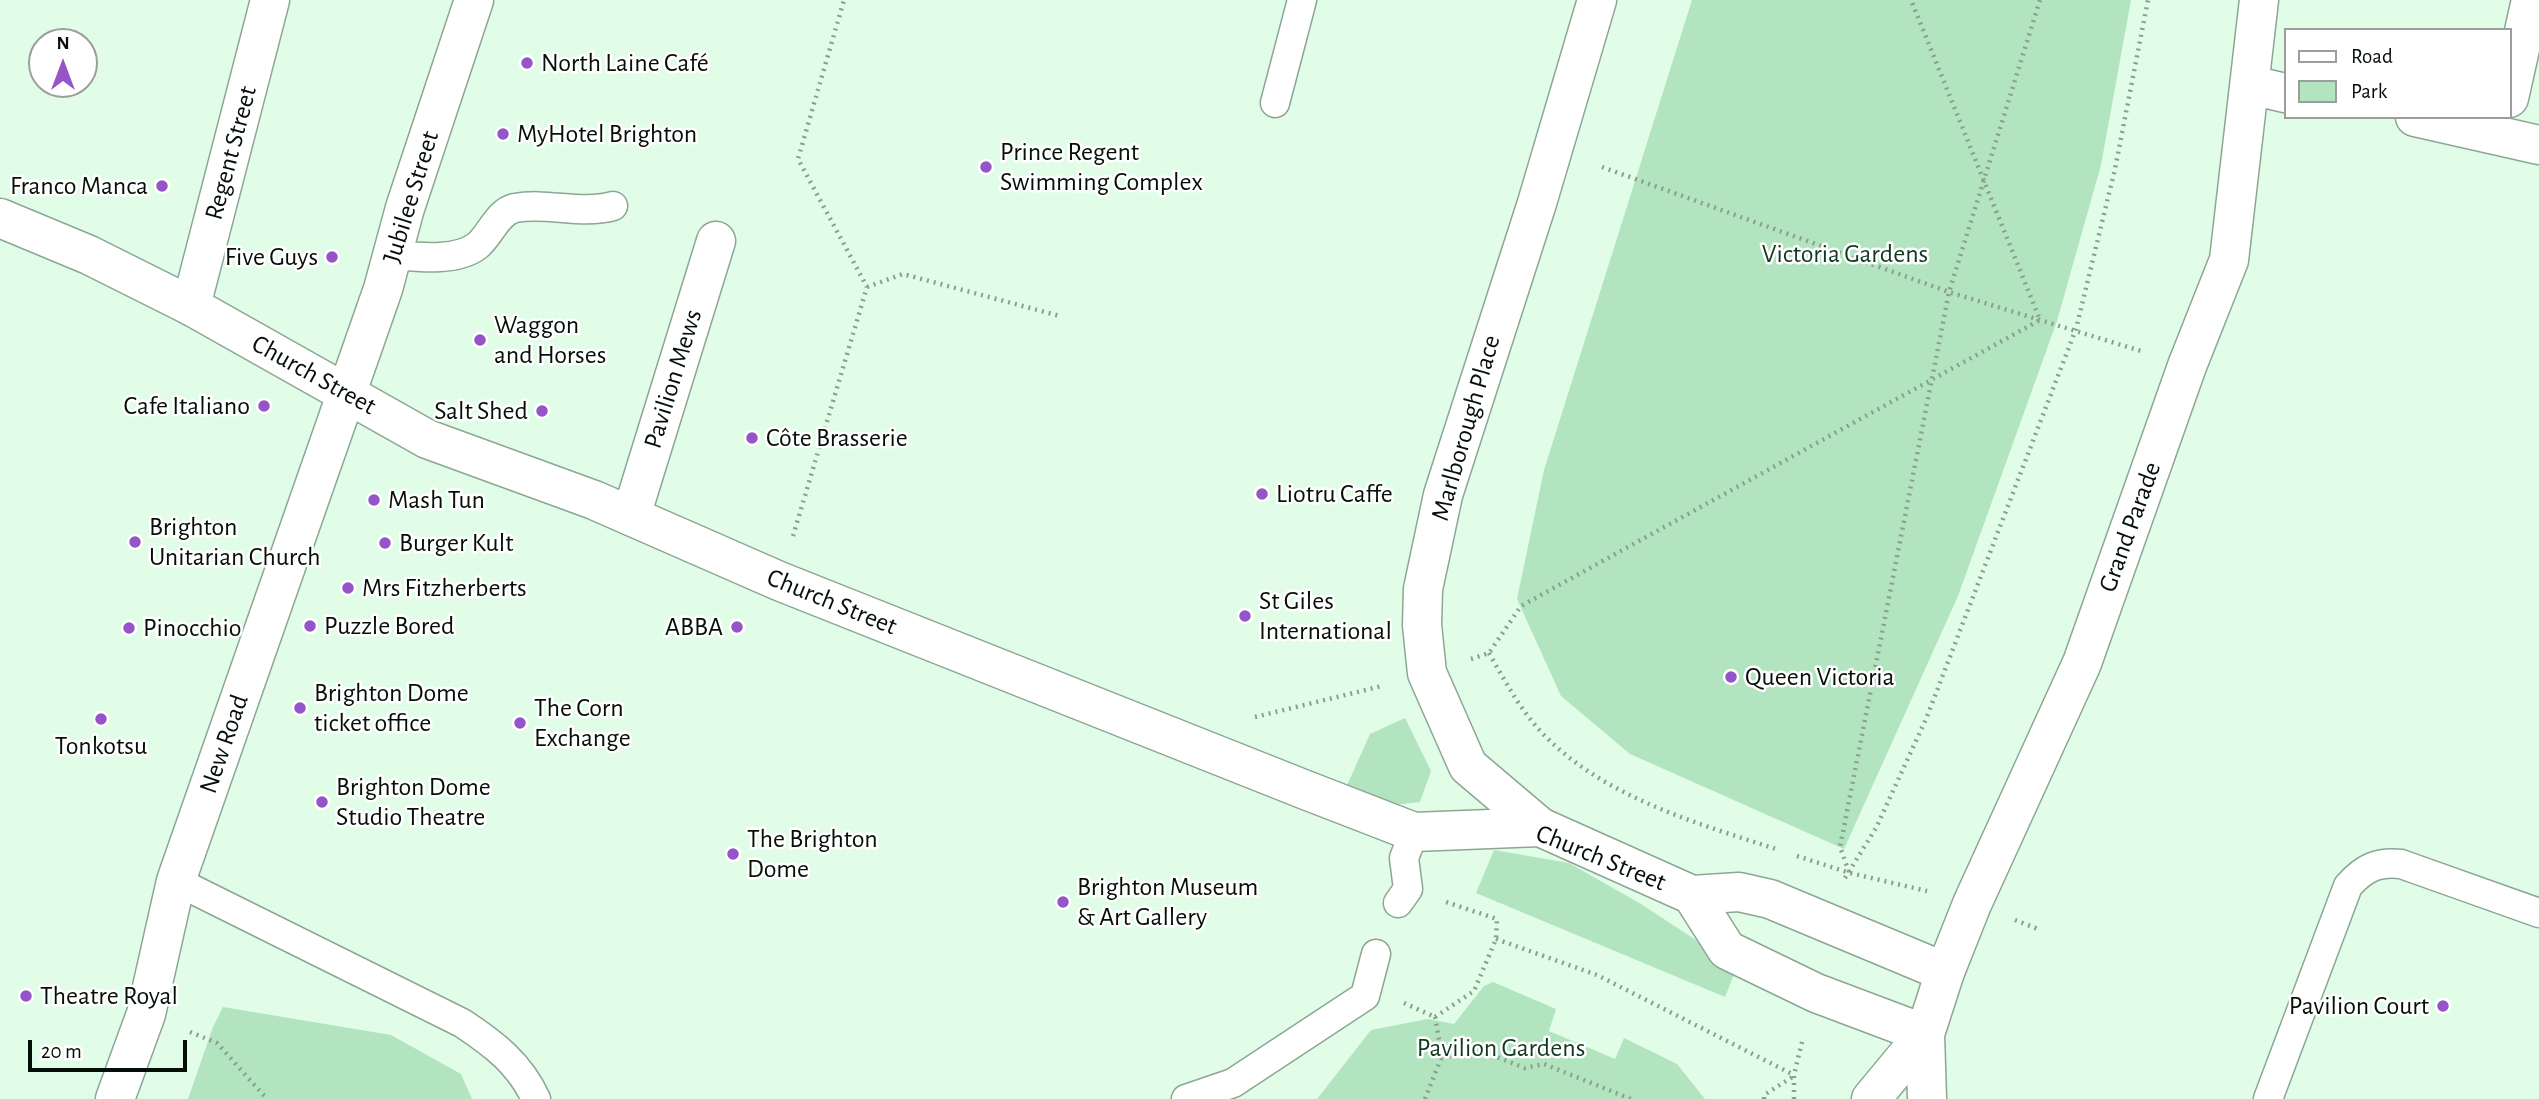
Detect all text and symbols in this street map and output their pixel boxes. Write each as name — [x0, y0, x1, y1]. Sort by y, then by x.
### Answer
north arrow — [28, 28, 98, 98]
legend — [2284, 28, 2511, 119]
text: N — [56, 34, 70, 53]
text: Road — [2351, 46, 2393, 67]
place label: North Laine Café — [541, 47, 709, 79]
marker: North Laine Café — [519, 55, 535, 71]
text: Park — [2351, 81, 2387, 102]
street label: Regent Street — [198, 83, 264, 223]
place label: MyHotel Brighton — [517, 118, 697, 150]
marker: MyHotel Brighton — [495, 126, 511, 142]
street label: Jubilee Street — [376, 127, 446, 267]
place label: Prince Regent Swimming Complex — [1000, 136, 1203, 198]
marker: Prince Regent Swimming Complex — [978, 159, 994, 175]
place label: Franco Manca — [10, 170, 148, 202]
marker: Franco Manca — [154, 178, 170, 194]
park label: Victoria Gardens — [1762, 238, 1928, 270]
place label: Five Guys — [225, 241, 318, 273]
marker: Five Guys — [324, 249, 340, 265]
street label: Pavilion Mews — [637, 306, 709, 452]
place label: Waggon and Horses — [494, 309, 606, 370]
street label: Church Street — [246, 328, 382, 422]
marker: Waggon and Horses — [472, 332, 488, 348]
street label: Marlborough Place — [1425, 332, 1507, 524]
place label: Cafe Italiano — [123, 390, 250, 422]
place label: Salt Shed — [434, 395, 528, 427]
marker: Cafe Italiano — [256, 398, 272, 414]
marker: Salt Shed — [534, 403, 550, 419]
place label: Côte Brasserie — [766, 422, 908, 454]
marker: Côte Brasserie — [744, 430, 760, 446]
street label: Grand Parade — [2092, 458, 2168, 596]
place label: Liotru Caffe — [1276, 478, 1393, 510]
place label: Mash Tun — [388, 484, 485, 516]
marker: Liotru Caffe — [1254, 486, 1270, 502]
marker: Mash Tun — [366, 492, 382, 508]
place label: Brighton Unitarian Church — [149, 511, 321, 572]
place label: Burger Kult — [399, 527, 513, 559]
marker: Brighton Unitarian Church — [127, 534, 143, 550]
marker: Burger Kult — [377, 535, 393, 551]
street label: Church Street — [762, 562, 902, 642]
place label: Mrs Fitzherberts — [362, 572, 527, 604]
marker: Mrs Fitzherberts — [340, 580, 356, 596]
place label: St Giles International — [1259, 585, 1392, 646]
marker: St Giles International — [1237, 608, 1253, 624]
place label: Puzzle Bored — [324, 610, 455, 642]
place label: ABBA — [665, 611, 723, 643]
place label: Pinocchio — [143, 612, 242, 644]
marker: Puzzle Bored — [302, 618, 318, 634]
marker: ABBA — [729, 619, 745, 635]
marker: Pinocchio — [121, 620, 137, 636]
place label: Queen Victoria — [1745, 661, 1895, 693]
marker: Queen Victoria — [1723, 669, 1739, 685]
place label: Brighton Dome ticket office — [314, 677, 469, 738]
street label: New Road — [193, 690, 255, 798]
place label: The Corn Exchange — [534, 692, 631, 754]
marker: Brighton Dome ticket office — [292, 700, 308, 716]
marker: Tonkotsu — [93, 711, 109, 727]
marker: The Corn Exchange — [512, 715, 528, 731]
place label: Tonkotsu — [55, 730, 147, 762]
place label: Brighton Dome Studio Theatre — [336, 771, 491, 832]
marker: Brighton Dome Studio Theatre — [314, 794, 330, 810]
street label: Church Street — [1531, 818, 1671, 898]
place label: The Brighton Dome — [747, 823, 878, 884]
marker: The Brighton Dome — [725, 846, 741, 862]
place label: Brighton Museum & Art Gallery — [1077, 871, 1258, 932]
marker: Brighton Museum & Art Gallery — [1055, 894, 1071, 910]
place label: Theatre Royal — [40, 980, 178, 1012]
marker: Theatre Royal — [18, 988, 34, 1004]
place label: Pavilion Court — [2289, 990, 2429, 1022]
marker: Pavilion Court — [2435, 998, 2451, 1014]
scale bar — [32, 1026, 191, 1070]
park label: Pavilion Gardens — [1417, 1032, 1585, 1064]
text: 20 m — [41, 1041, 82, 1062]

